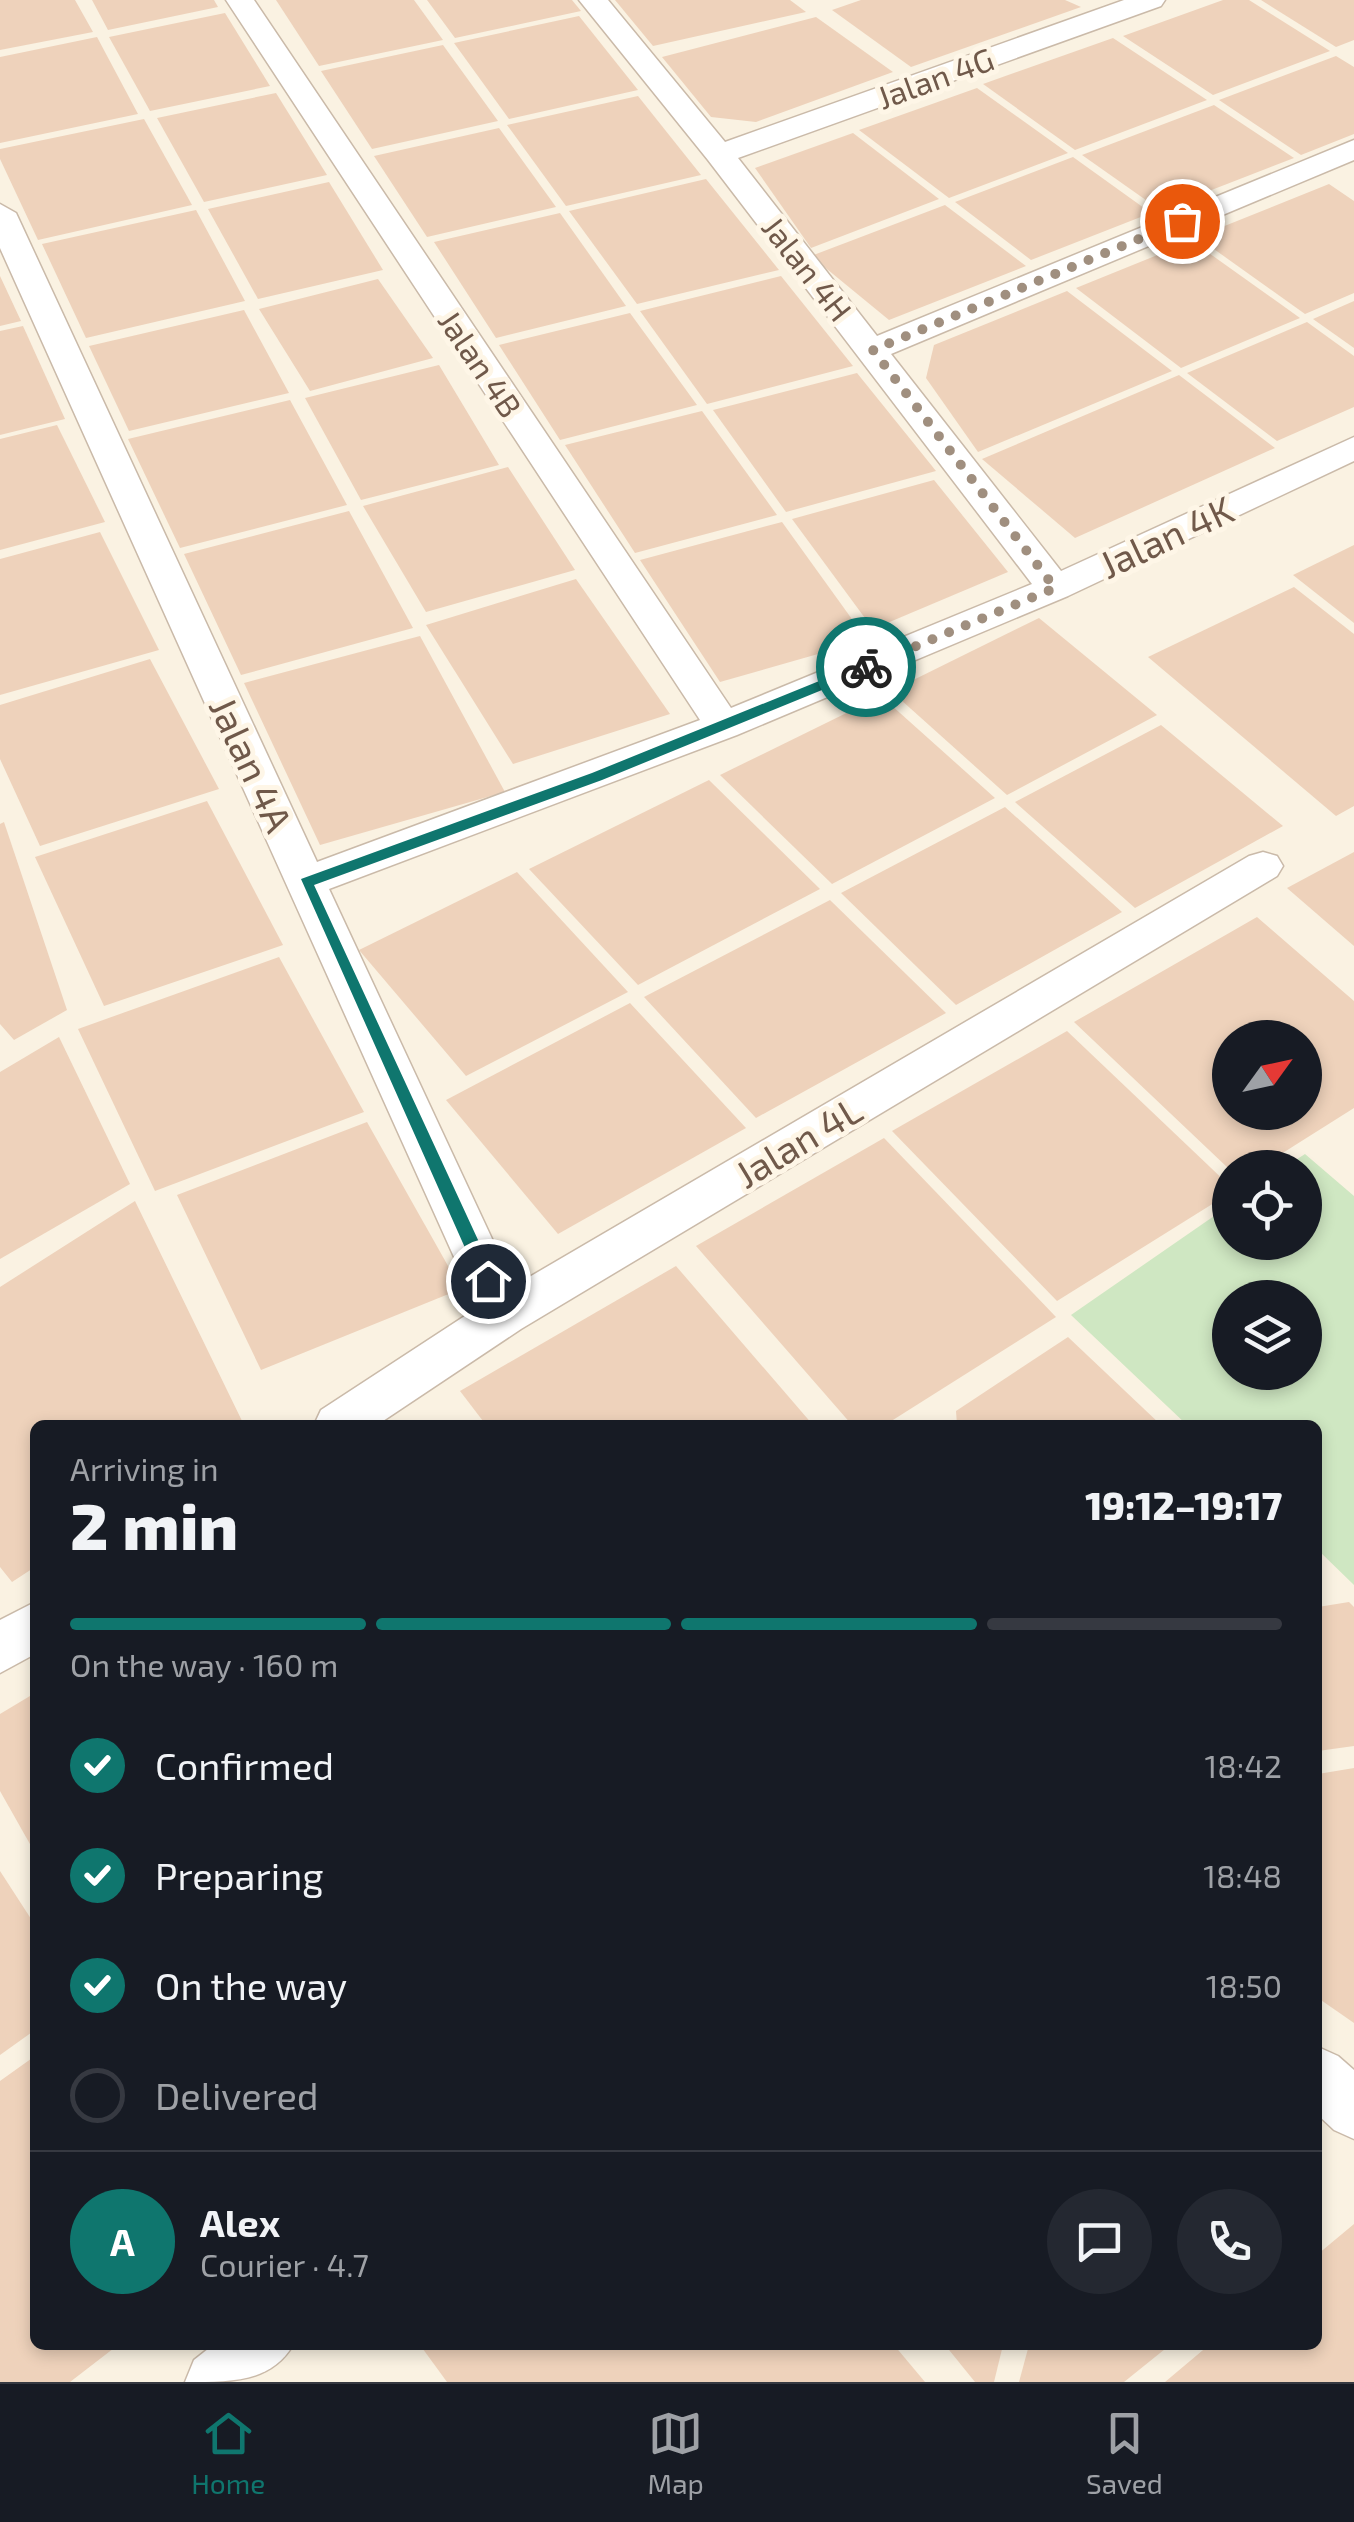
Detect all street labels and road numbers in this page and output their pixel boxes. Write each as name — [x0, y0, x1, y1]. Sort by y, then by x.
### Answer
street label: Jalan 4G — [872, 38, 998, 116]
street label: Jalan 4H — [755, 208, 861, 328]
street label: Jalan 4B — [431, 302, 531, 424]
street label: Jalan 4K — [1092, 485, 1240, 587]
street label: Jalan 4A — [201, 689, 303, 839]
street label: Jalan 4L — [726, 1085, 870, 1197]

